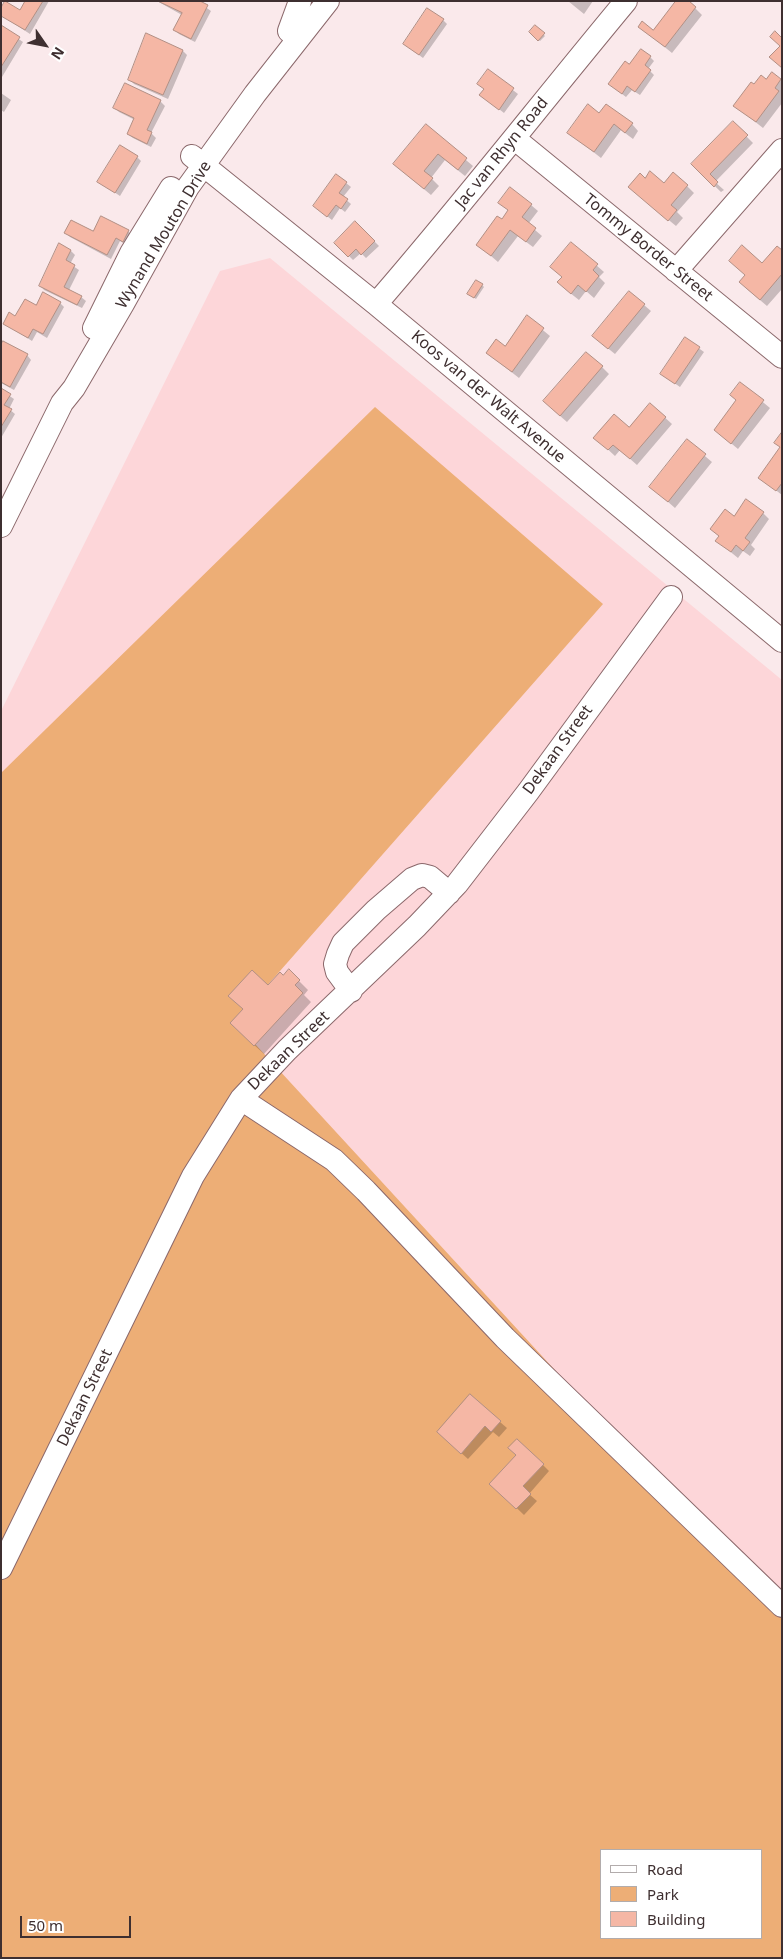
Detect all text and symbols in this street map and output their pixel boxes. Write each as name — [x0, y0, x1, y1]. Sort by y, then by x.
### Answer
north arrow — [20, 20, 70, 70]
text: N — [47, 43, 69, 63]
street label: Jac van Rhyn Road — [451, 94, 553, 212]
street label: Wynand Mouton Drive — [112, 158, 216, 312]
street label: Tommy Border Street — [580, 190, 716, 306]
street label: Koos van der Walt Avenue — [407, 327, 569, 467]
street label: Dekaan Street — [519, 702, 597, 798]
street label: Dekaan Street — [244, 1007, 334, 1095]
street label: Dekaan Street — [53, 1346, 117, 1450]
legend — [600, 1849, 763, 1939]
text: Road — [647, 1859, 683, 1879]
text: Park — [647, 1884, 679, 1904]
scale bar — [22, 1906, 134, 1938]
text: Building — [647, 1909, 705, 1929]
text: 50 m — [28, 1915, 63, 1935]

